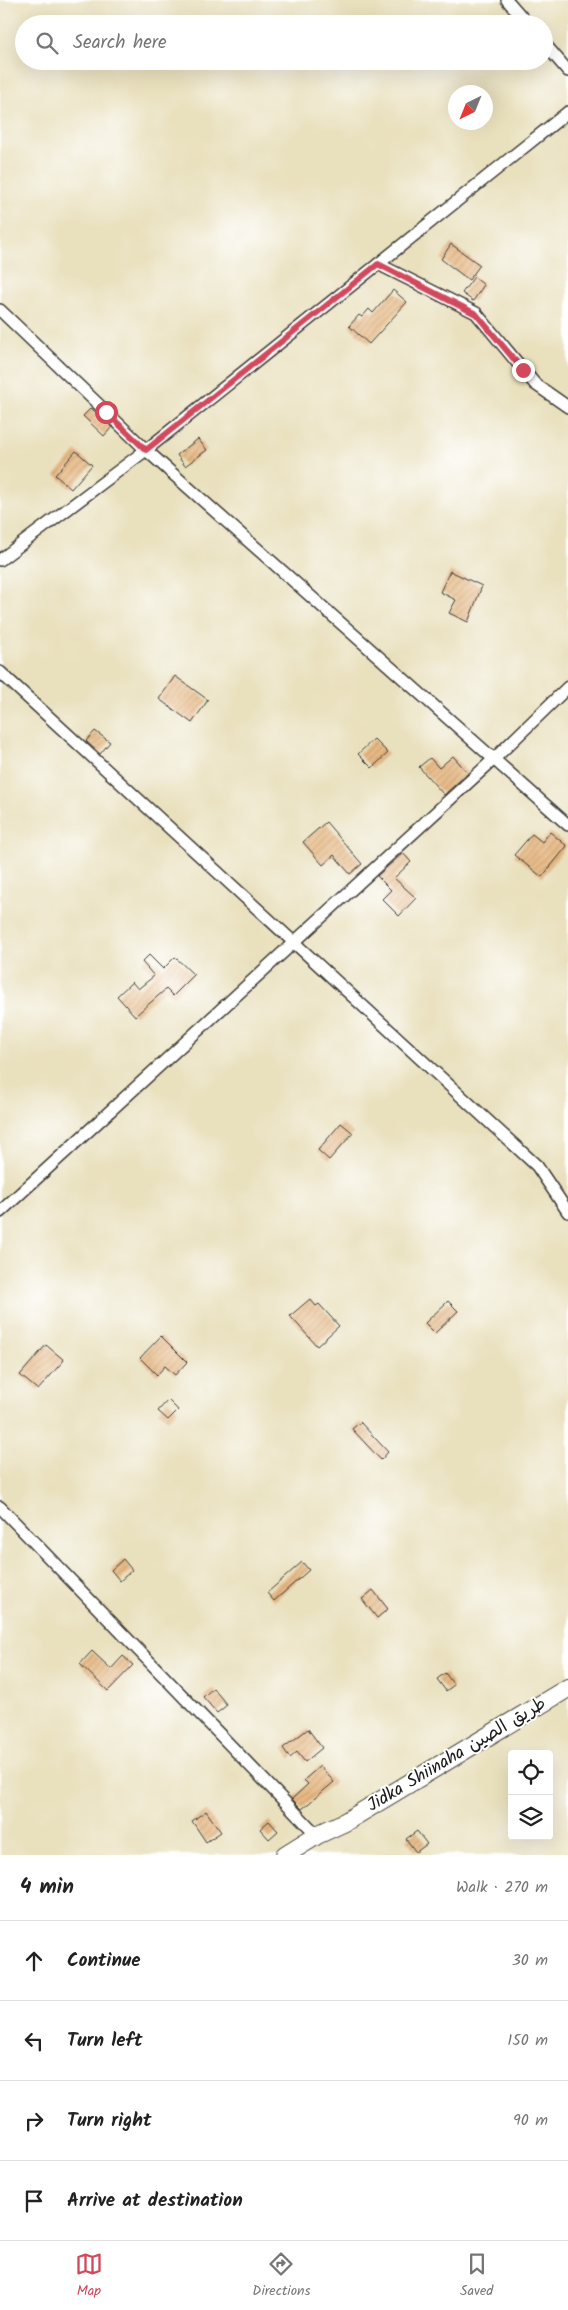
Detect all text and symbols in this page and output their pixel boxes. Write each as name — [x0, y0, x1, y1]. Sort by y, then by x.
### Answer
search box — [15, 15, 553, 70]
text: Search here — [73, 28, 167, 58]
icon: search — [33, 29, 61, 57]
north arrow — [448, 85, 493, 130]
route end — [512, 359, 535, 382]
route start — [95, 401, 118, 424]
street label: Jidka Shiinaha طريق الصين — [362, 1690, 552, 1820]
map controls — [508, 1750, 553, 1840]
button: locate — [508, 1750, 553, 1795]
button: layers — [508, 1795, 553, 1840]
text: 4 min — [20, 1871, 74, 1904]
text: Walk · 270 m — [456, 1875, 548, 1900]
text: Continue — [67, 1946, 140, 1976]
icon: ahead — [20, 1947, 48, 1975]
text: 30 m — [512, 1948, 548, 1973]
text: Turn left — [67, 2026, 142, 2056]
icon: left — [20, 2027, 48, 2055]
text: 150 m — [507, 2028, 548, 2053]
text: Turn right — [67, 2106, 152, 2136]
icon: right — [20, 2107, 48, 2135]
text: 90 m — [513, 2108, 548, 2133]
text: Arrive at destination — [67, 2186, 243, 2216]
icon: arrive — [20, 2187, 48, 2215]
tab: Map — [75, 2250, 103, 2302]
tab: Directions — [252, 2250, 310, 2302]
tab: Saved — [460, 2250, 493, 2302]

